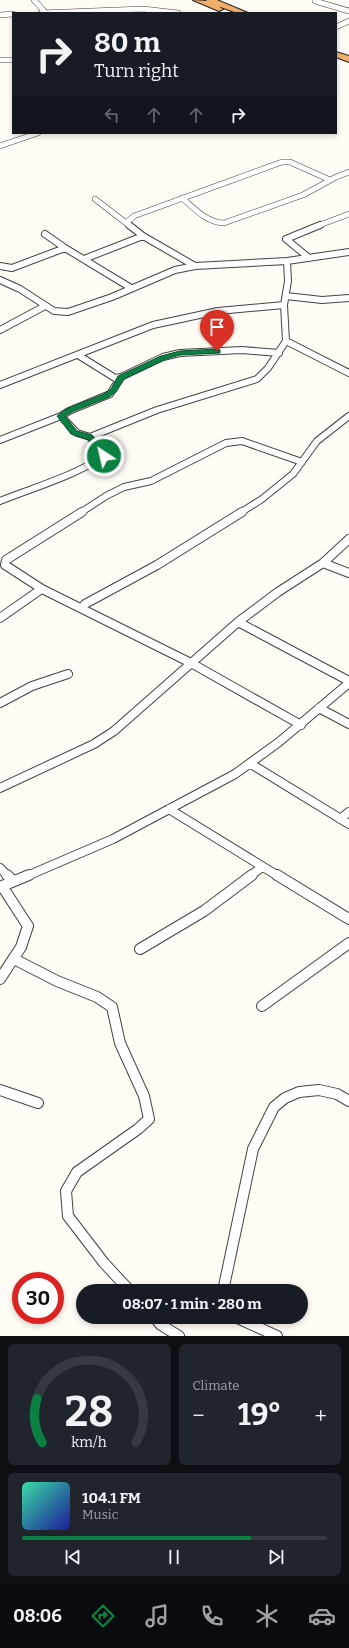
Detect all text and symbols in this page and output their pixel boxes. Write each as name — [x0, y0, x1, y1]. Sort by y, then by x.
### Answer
text: 80 m — [94, 26, 160, 59]
icon: right — [28, 28, 80, 80]
text: Turn right — [94, 60, 179, 82]
icon: left — [101, 104, 123, 126]
icon: ahead — [143, 104, 165, 126]
icon: ahead — [185, 104, 207, 126]
icon: right — [227, 104, 249, 126]
pin — [200, 310, 234, 351]
icon: arrive — [206, 316, 228, 338]
position arrow — [83, 435, 125, 477]
speed limit sign: 30 — [12, 1272, 64, 1324]
text: 08:07 · 1 min · 280 m — [122, 1295, 262, 1313]
text: Climate — [193, 1378, 239, 1393]
text: 28 — [65, 1386, 113, 1436]
text: 19° — [238, 1397, 281, 1433]
text: − — [193, 1402, 205, 1429]
text: + — [314, 1402, 327, 1429]
text: km/h — [72, 1433, 107, 1450]
text: 104.1 FM — [82, 1489, 141, 1507]
text: Music — [82, 1507, 118, 1522]
icon: previous — [62, 1546, 84, 1568]
icon: pause — [163, 1546, 185, 1568]
icon: next — [265, 1546, 287, 1568]
icon: directions — [89, 1602, 117, 1630]
icon: music — [143, 1602, 171, 1630]
icon: phone — [198, 1602, 226, 1630]
icon: climate — [253, 1602, 281, 1630]
icon: car — [308, 1602, 336, 1630]
text: 08:06 — [13, 1605, 62, 1627]

